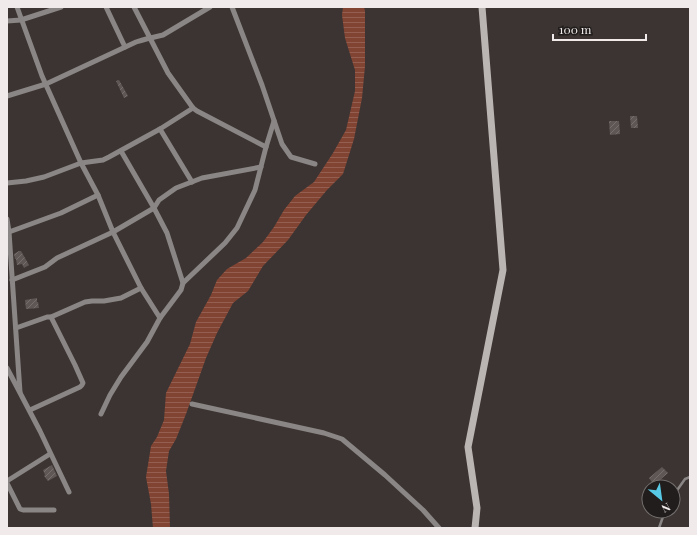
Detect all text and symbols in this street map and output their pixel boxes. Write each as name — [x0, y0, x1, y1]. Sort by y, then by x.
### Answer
scale bar — [553, 16, 646, 42]
text: 100 m — [559, 21, 592, 37]
north arrow — [641, 479, 681, 519]
text: N — [659, 500, 673, 517]

